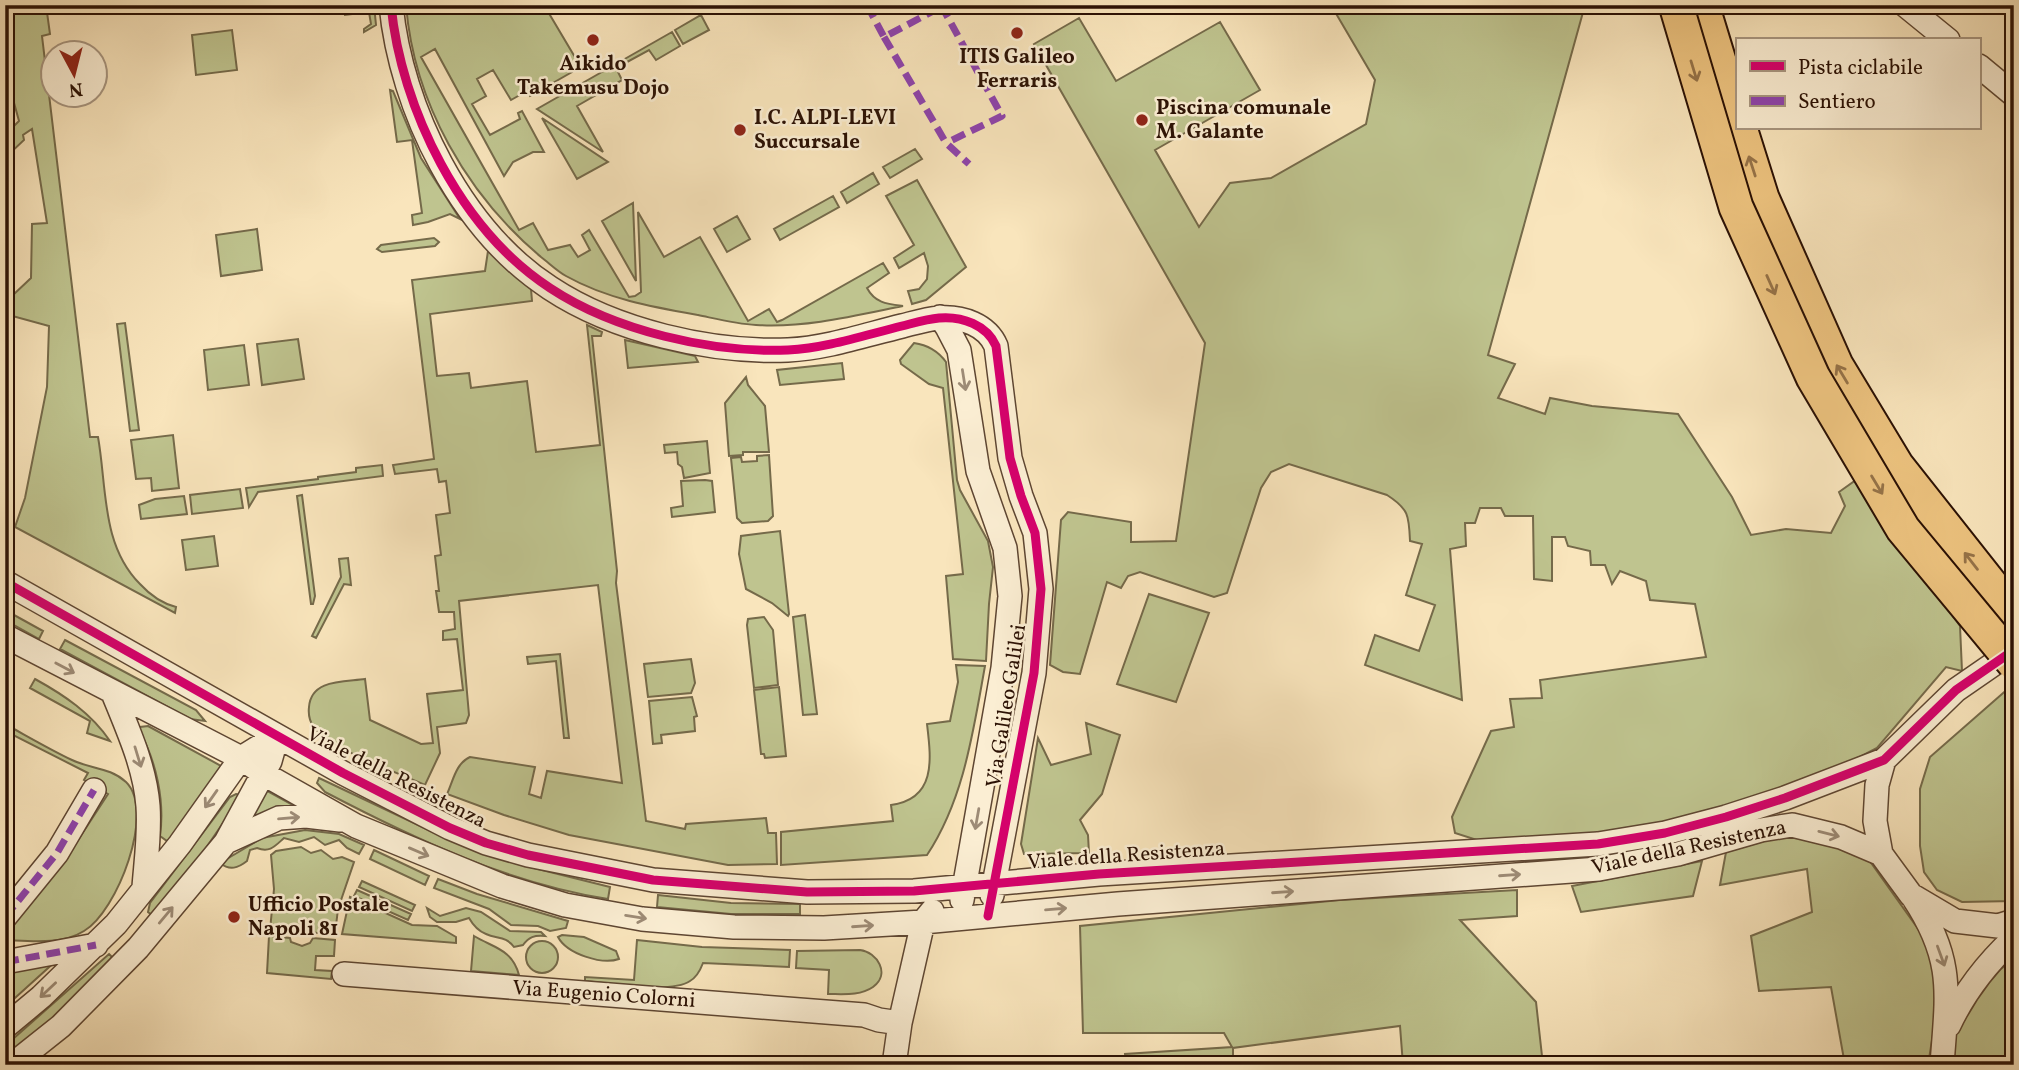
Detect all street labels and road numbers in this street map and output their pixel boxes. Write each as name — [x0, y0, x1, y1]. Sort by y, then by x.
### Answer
street label: Via Galileo Galilei — [980, 622, 1034, 790]
street label: Viale della Resistenza — [301, 720, 491, 836]
street label: Viale della Resistenza — [1589, 813, 1789, 883]
street label: Viale della Resistenza — [1026, 835, 1226, 877]
street label: Via Eugenio Colorni — [511, 974, 697, 1016]

